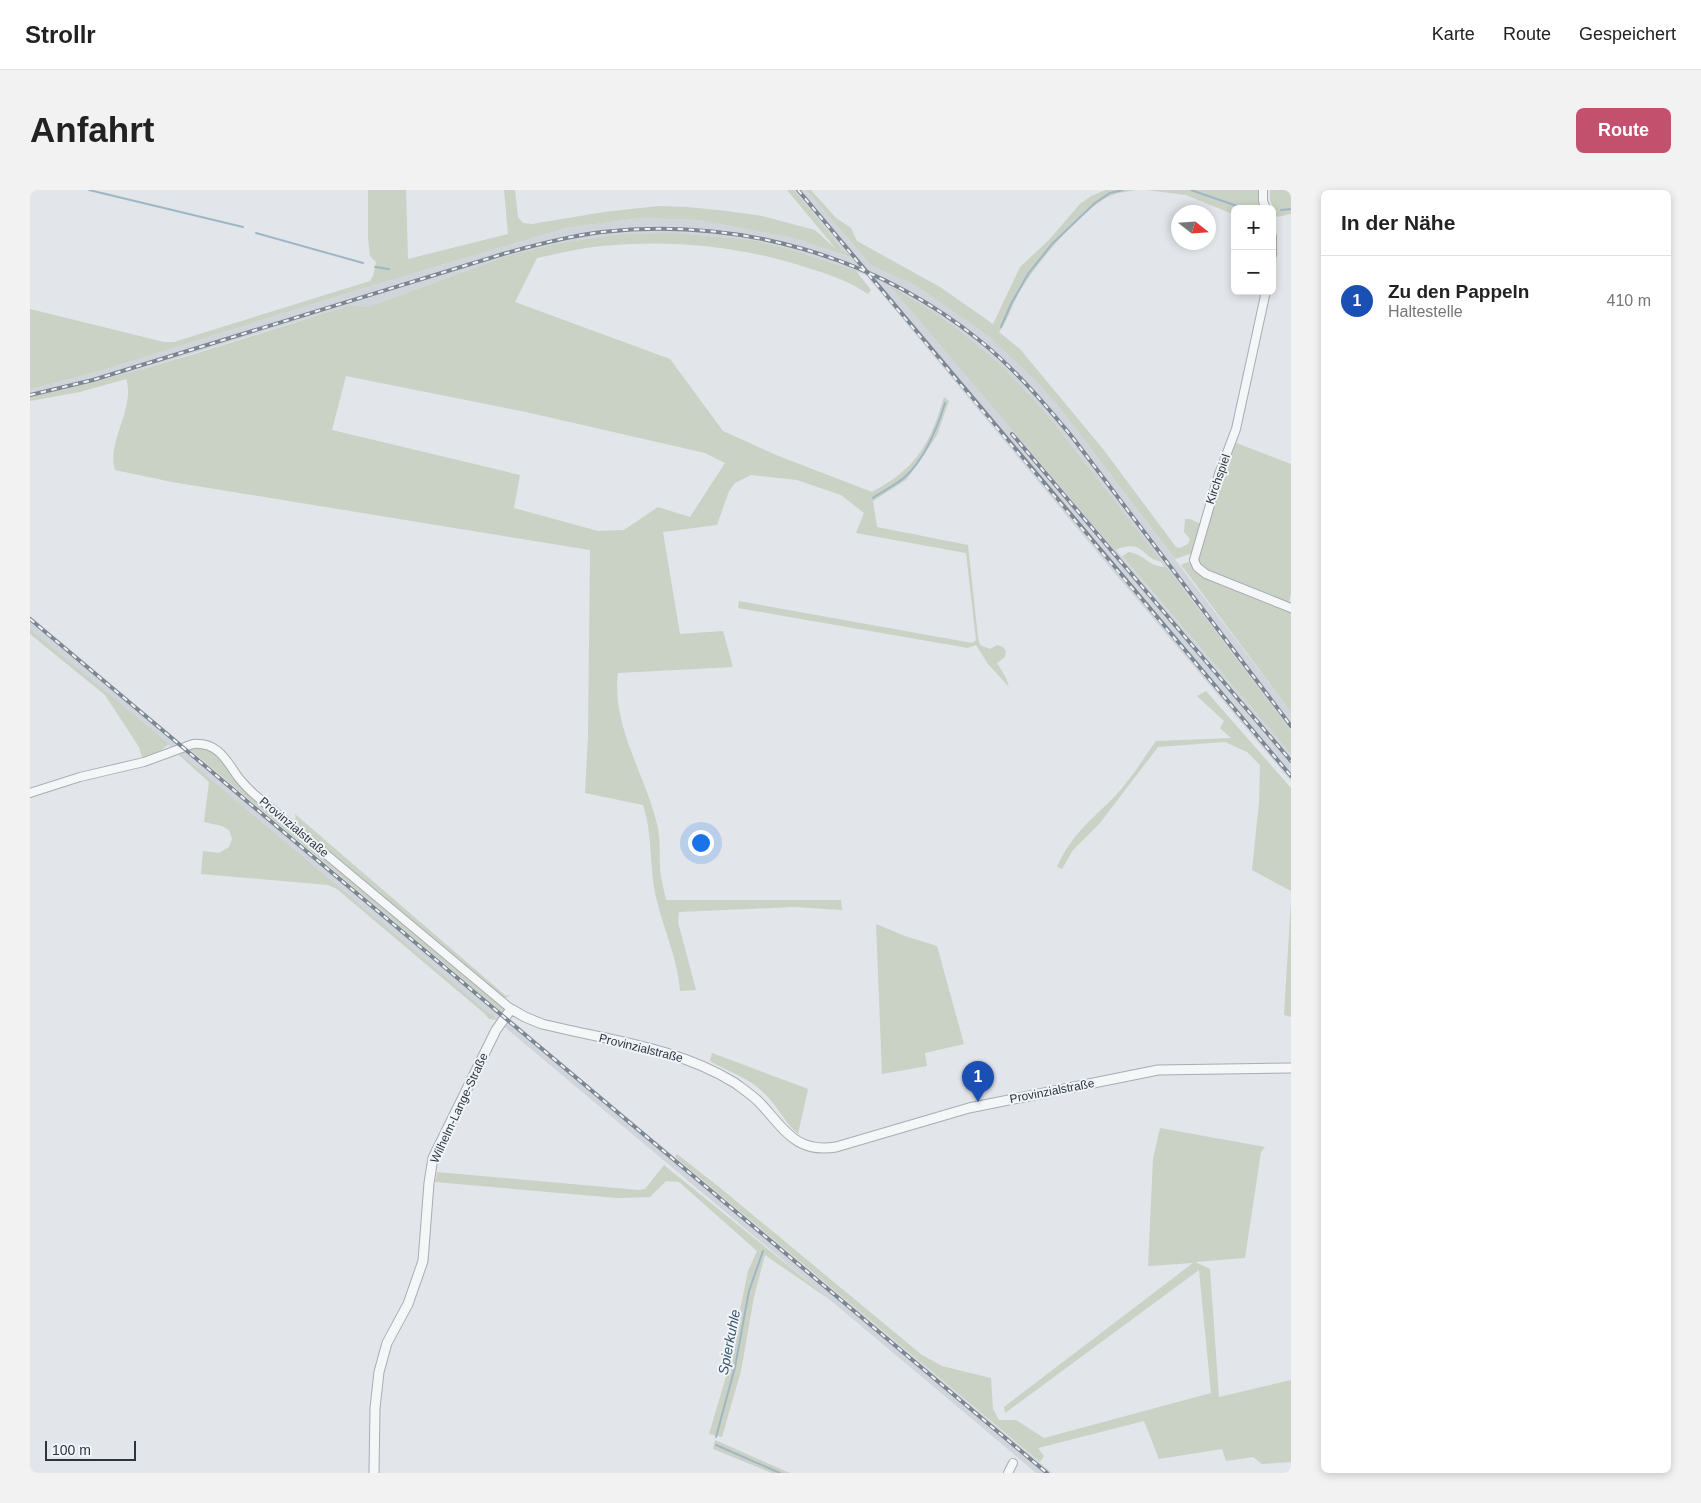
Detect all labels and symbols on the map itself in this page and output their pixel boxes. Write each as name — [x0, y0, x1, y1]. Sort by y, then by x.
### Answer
north arrow — [1171, 205, 1216, 250]
street label: Kirchspiel — [1203, 452, 1233, 506]
street label: Provinzialstraße — [257, 794, 332, 860]
your location — [688, 830, 714, 856]
street label: Provinzialstraße — [598, 1031, 685, 1065]
street label: Wilhelm-Lange-Straße — [427, 1050, 491, 1165]
pin: 1 — [962, 1061, 994, 1102]
street label: Provinzialstraße — [1008, 1076, 1096, 1106]
water label: Spierkuhle — [715, 1308, 743, 1376]
scale bar — [45, 1438, 136, 1461]

